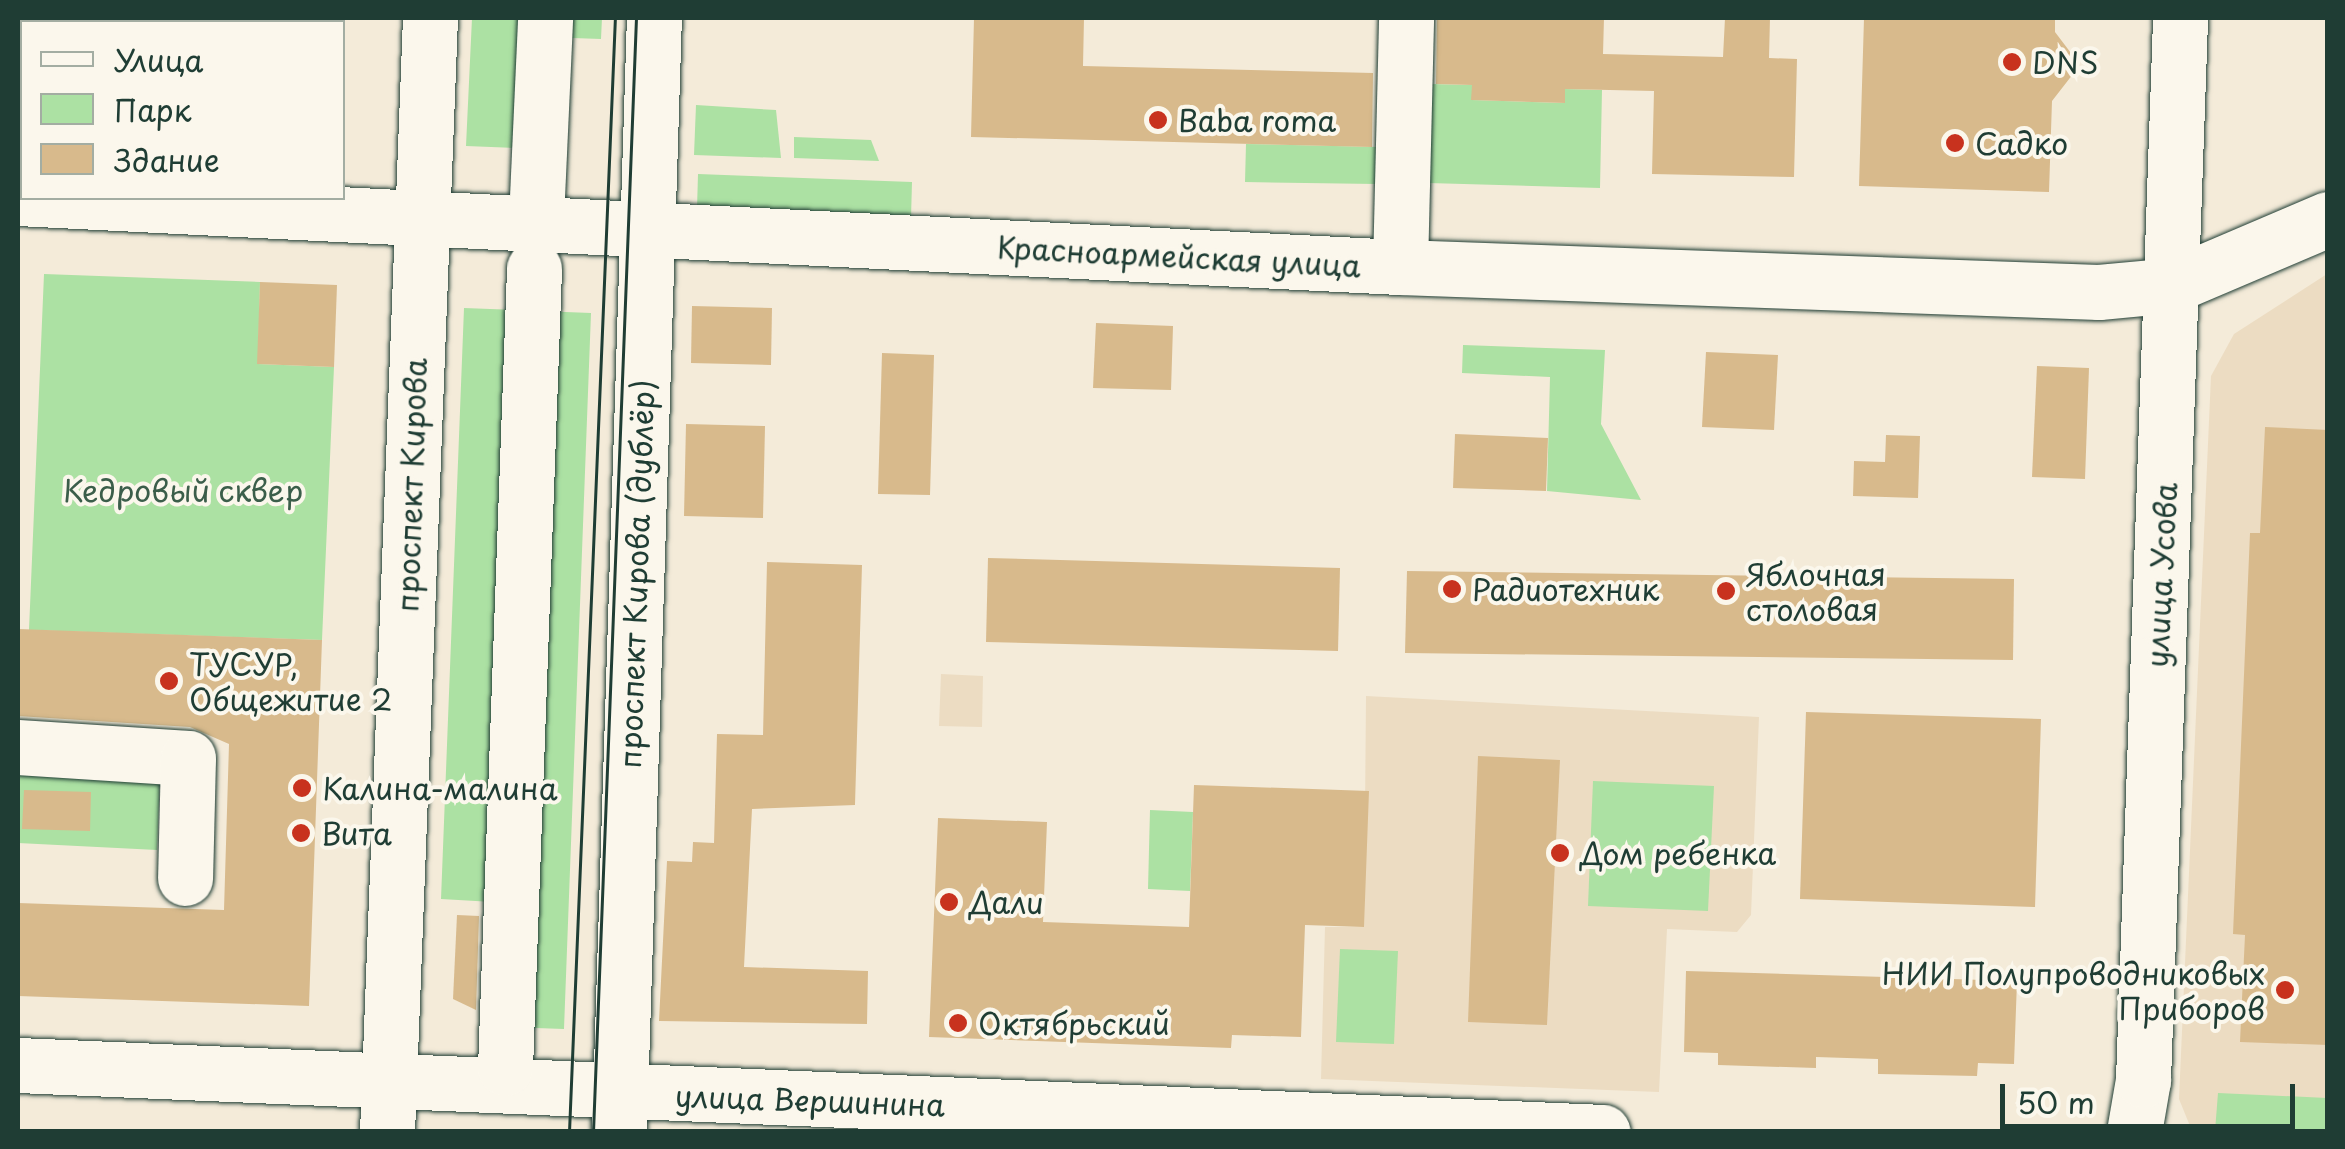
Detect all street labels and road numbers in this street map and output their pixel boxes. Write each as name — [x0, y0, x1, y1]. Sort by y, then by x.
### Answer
street label: Красноармейская улица — [995, 228, 1363, 284]
street label: проспект Кирова — [389, 356, 433, 614]
street label: проспект Кирова (дублёр) — [611, 378, 661, 770]
street label: улица Усова — [2138, 481, 2184, 669]
street label: улица Вершинина — [674, 1077, 946, 1123]

